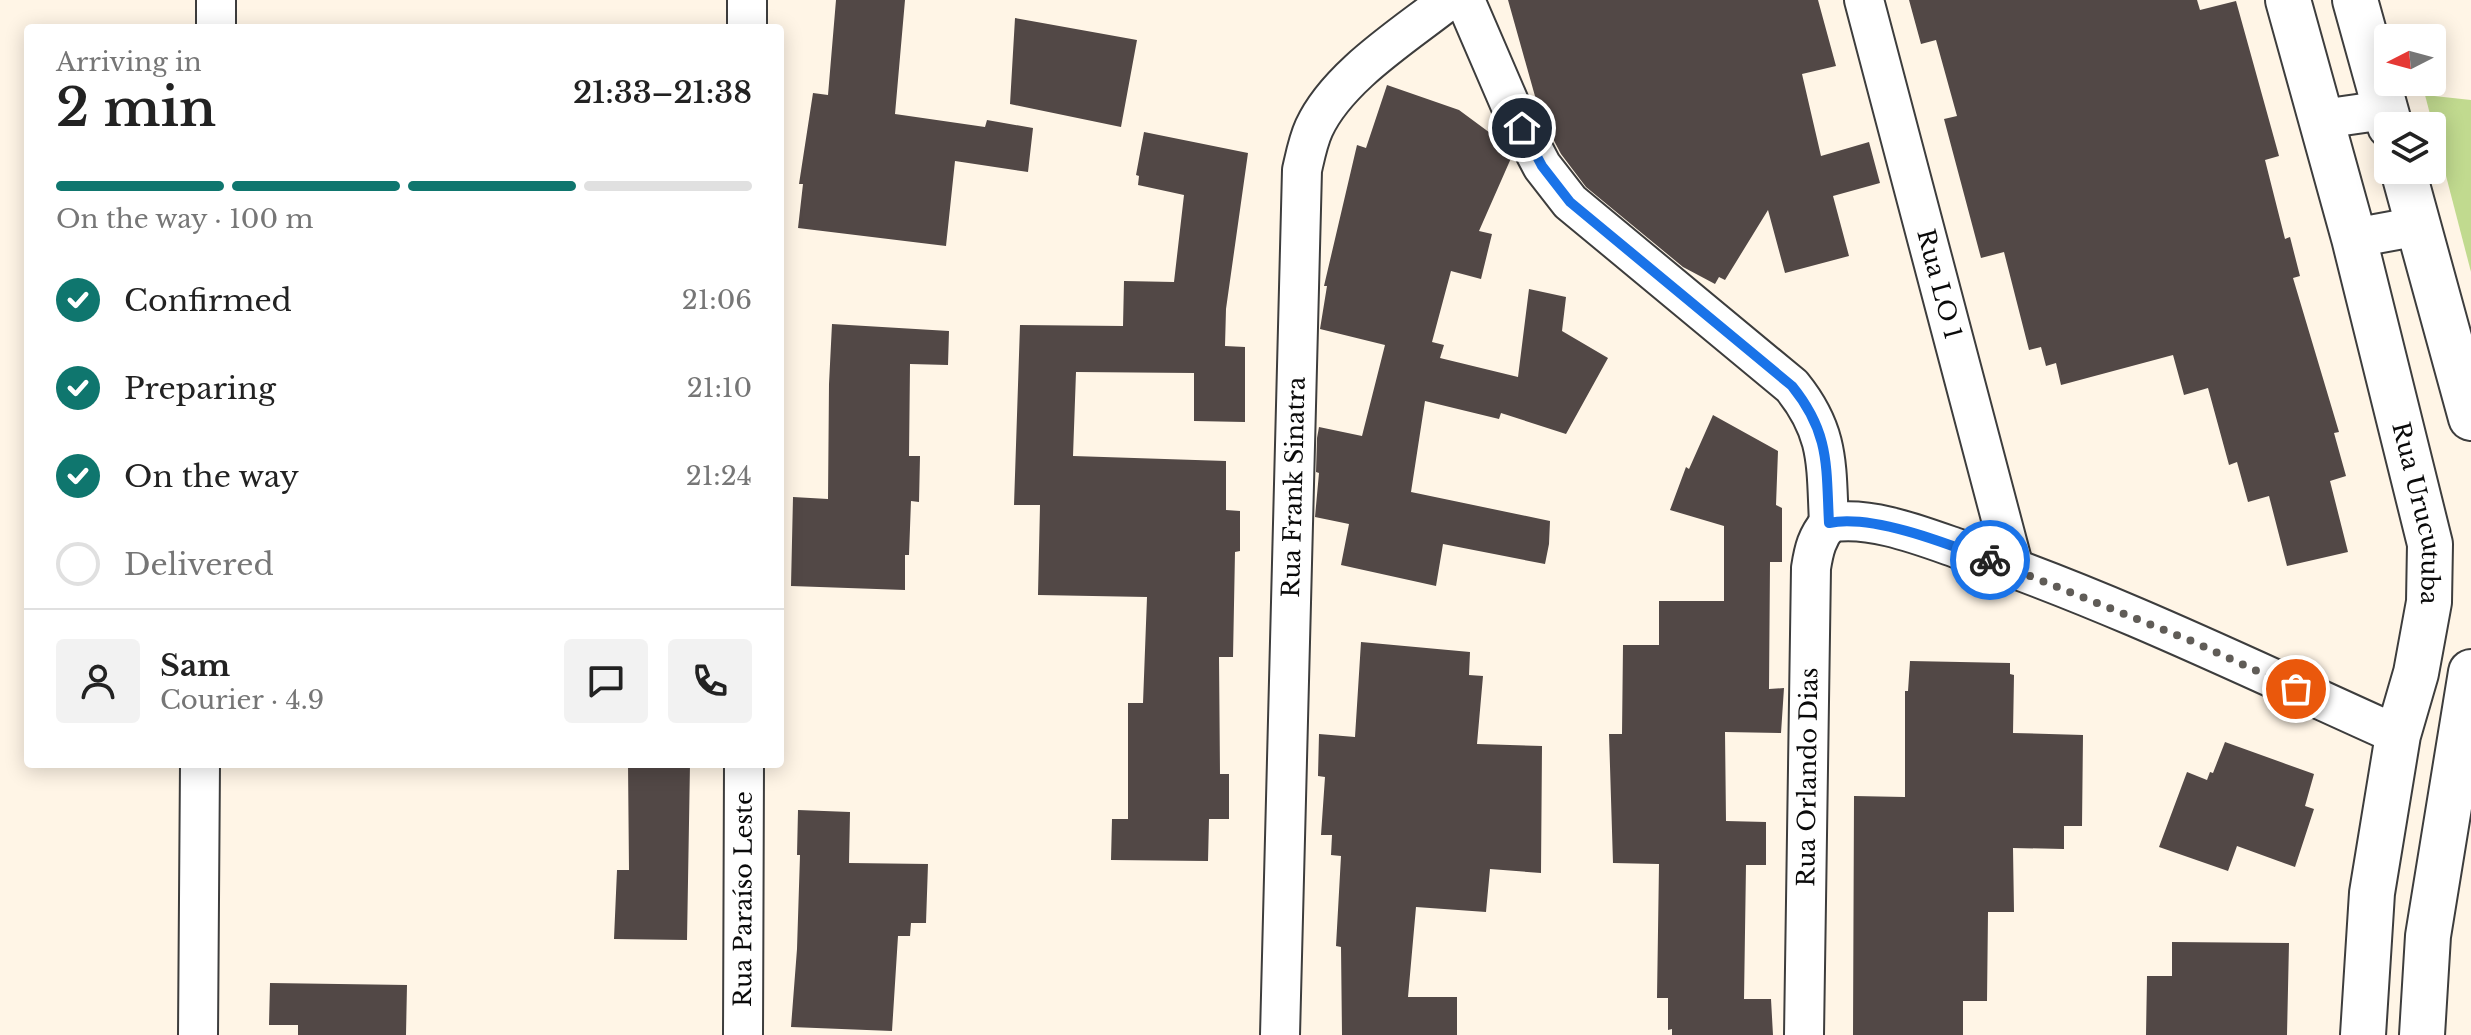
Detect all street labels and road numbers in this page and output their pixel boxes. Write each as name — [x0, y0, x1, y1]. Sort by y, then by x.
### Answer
street label: Rua LO 1 — [1911, 226, 1968, 342]
street label: Rua Frank Sinatra — [1276, 376, 1311, 598]
street label: Rua Urucutuba — [2386, 419, 2446, 605]
street label: Rua Orlando Dias — [1791, 667, 1824, 887]
street label: Rua Paraíso Leste — [728, 791, 758, 1007]

